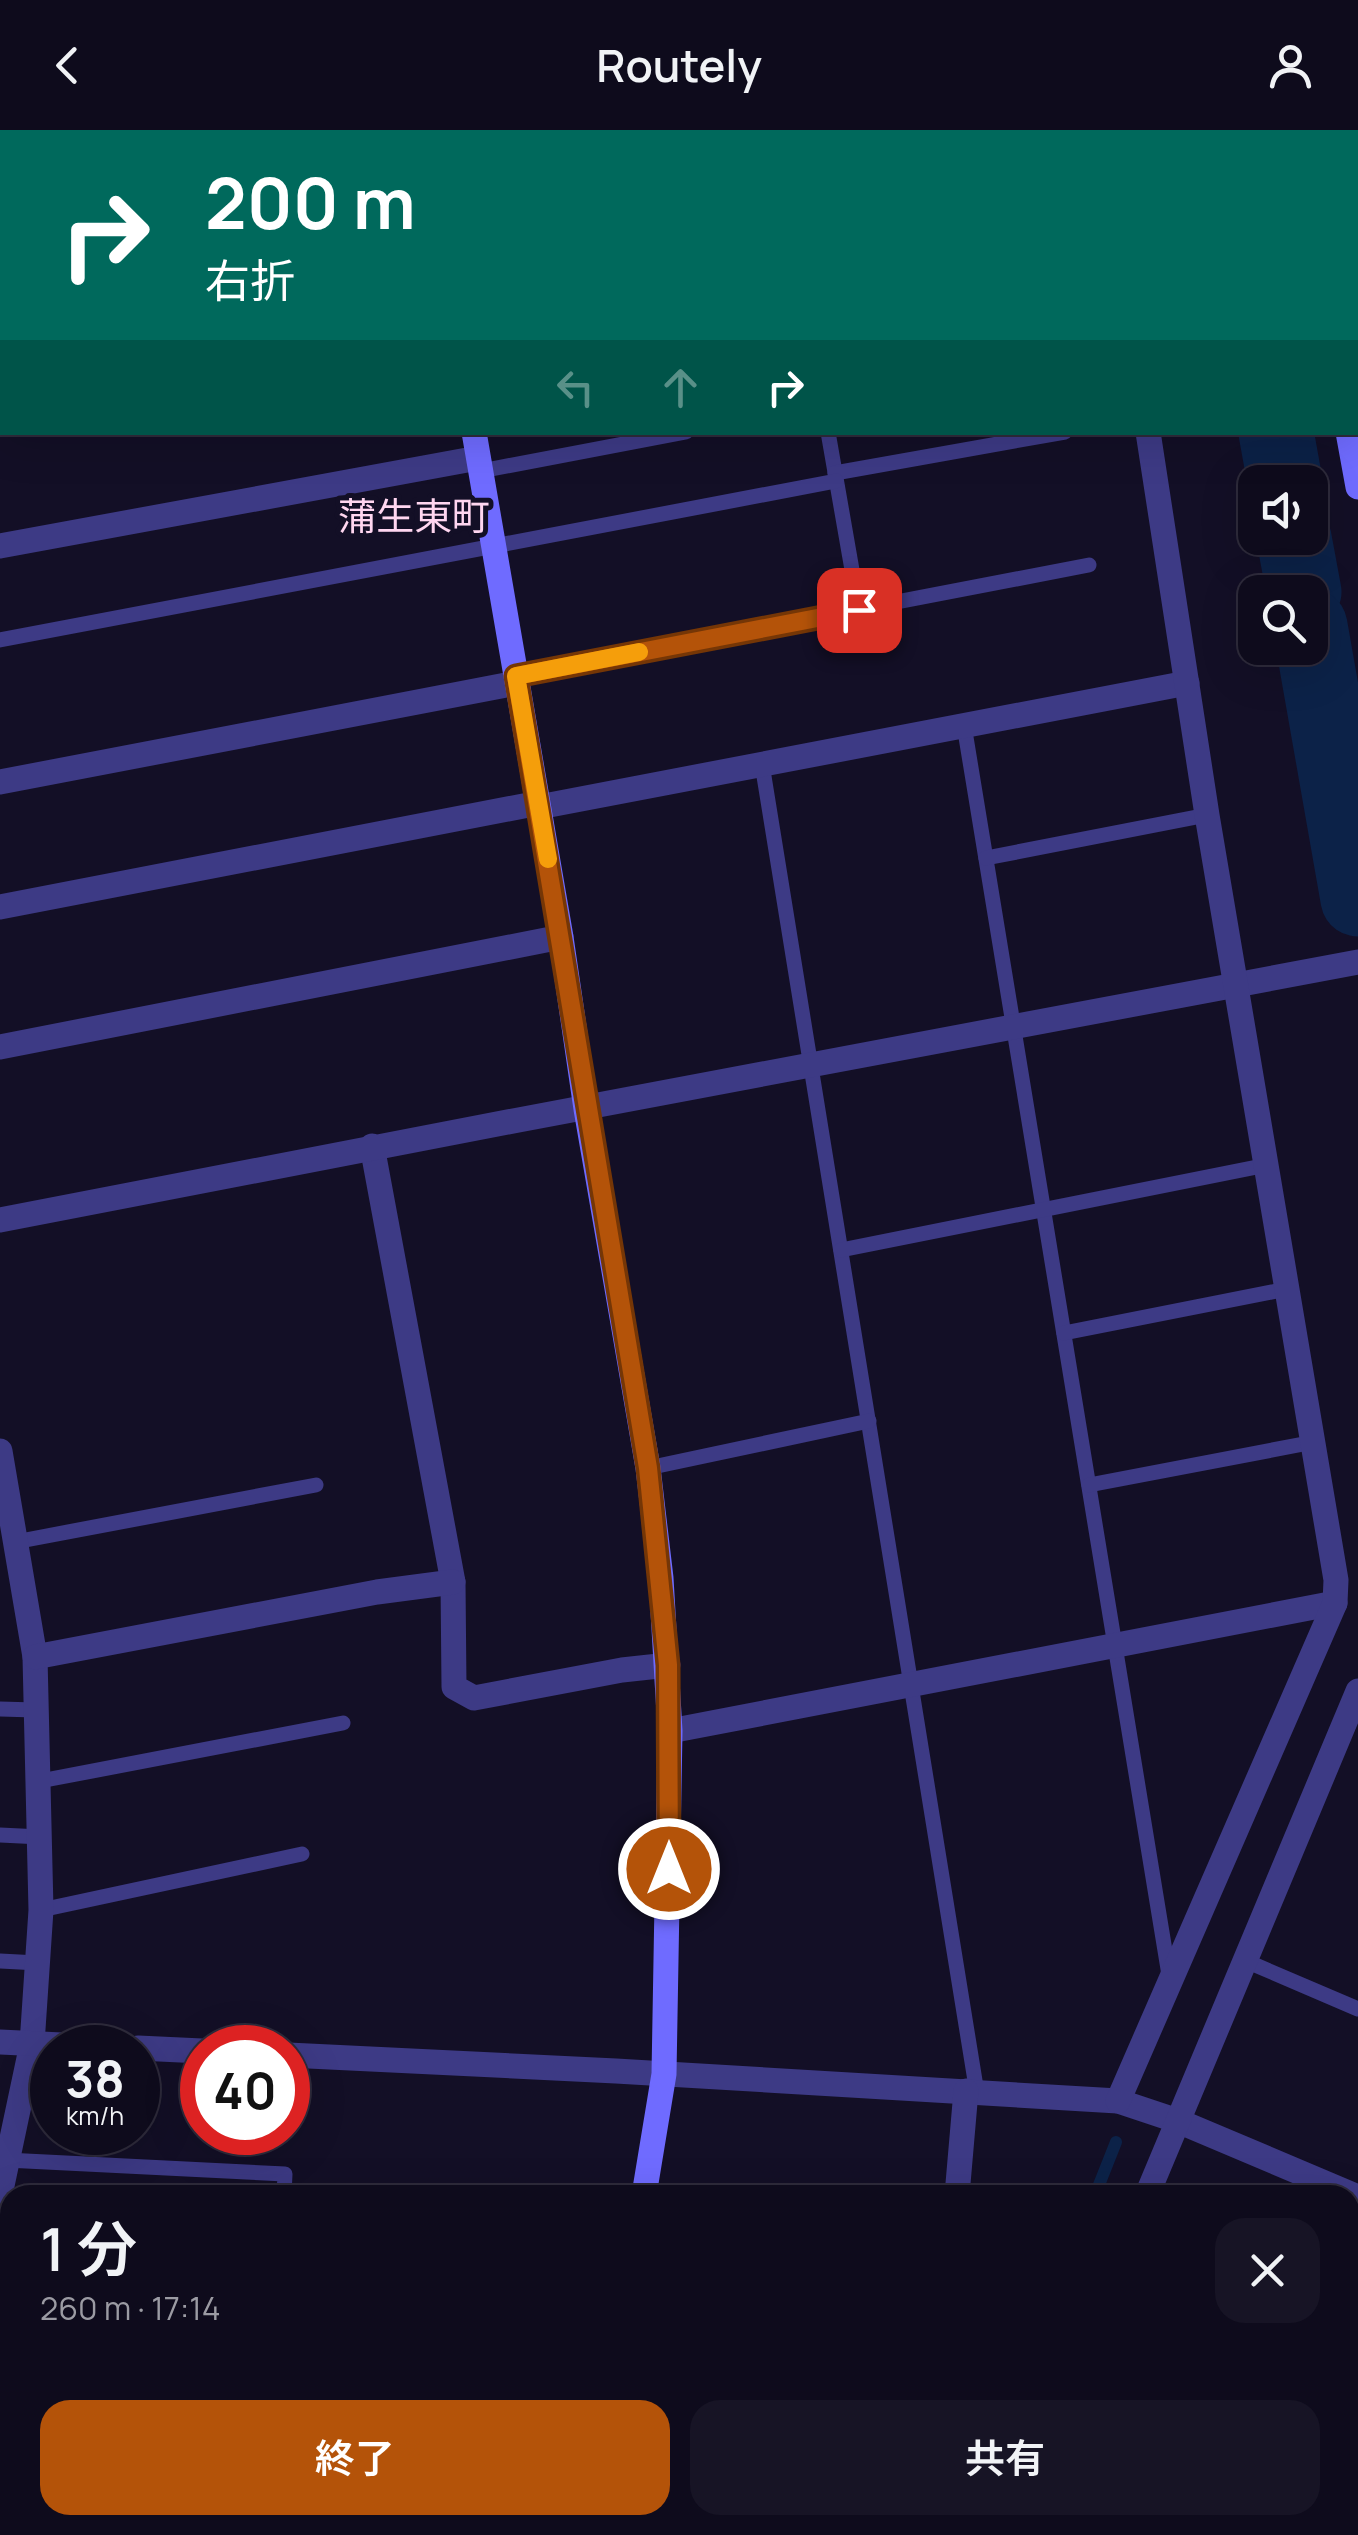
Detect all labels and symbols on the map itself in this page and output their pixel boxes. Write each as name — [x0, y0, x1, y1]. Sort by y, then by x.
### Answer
district label: 蒲生東町 — [338, 489, 490, 541]
pin — [817, 568, 902, 653]
position arrow — [617, 1817, 721, 1921]
speed limit sign: 40 — [180, 2025, 310, 2155]

